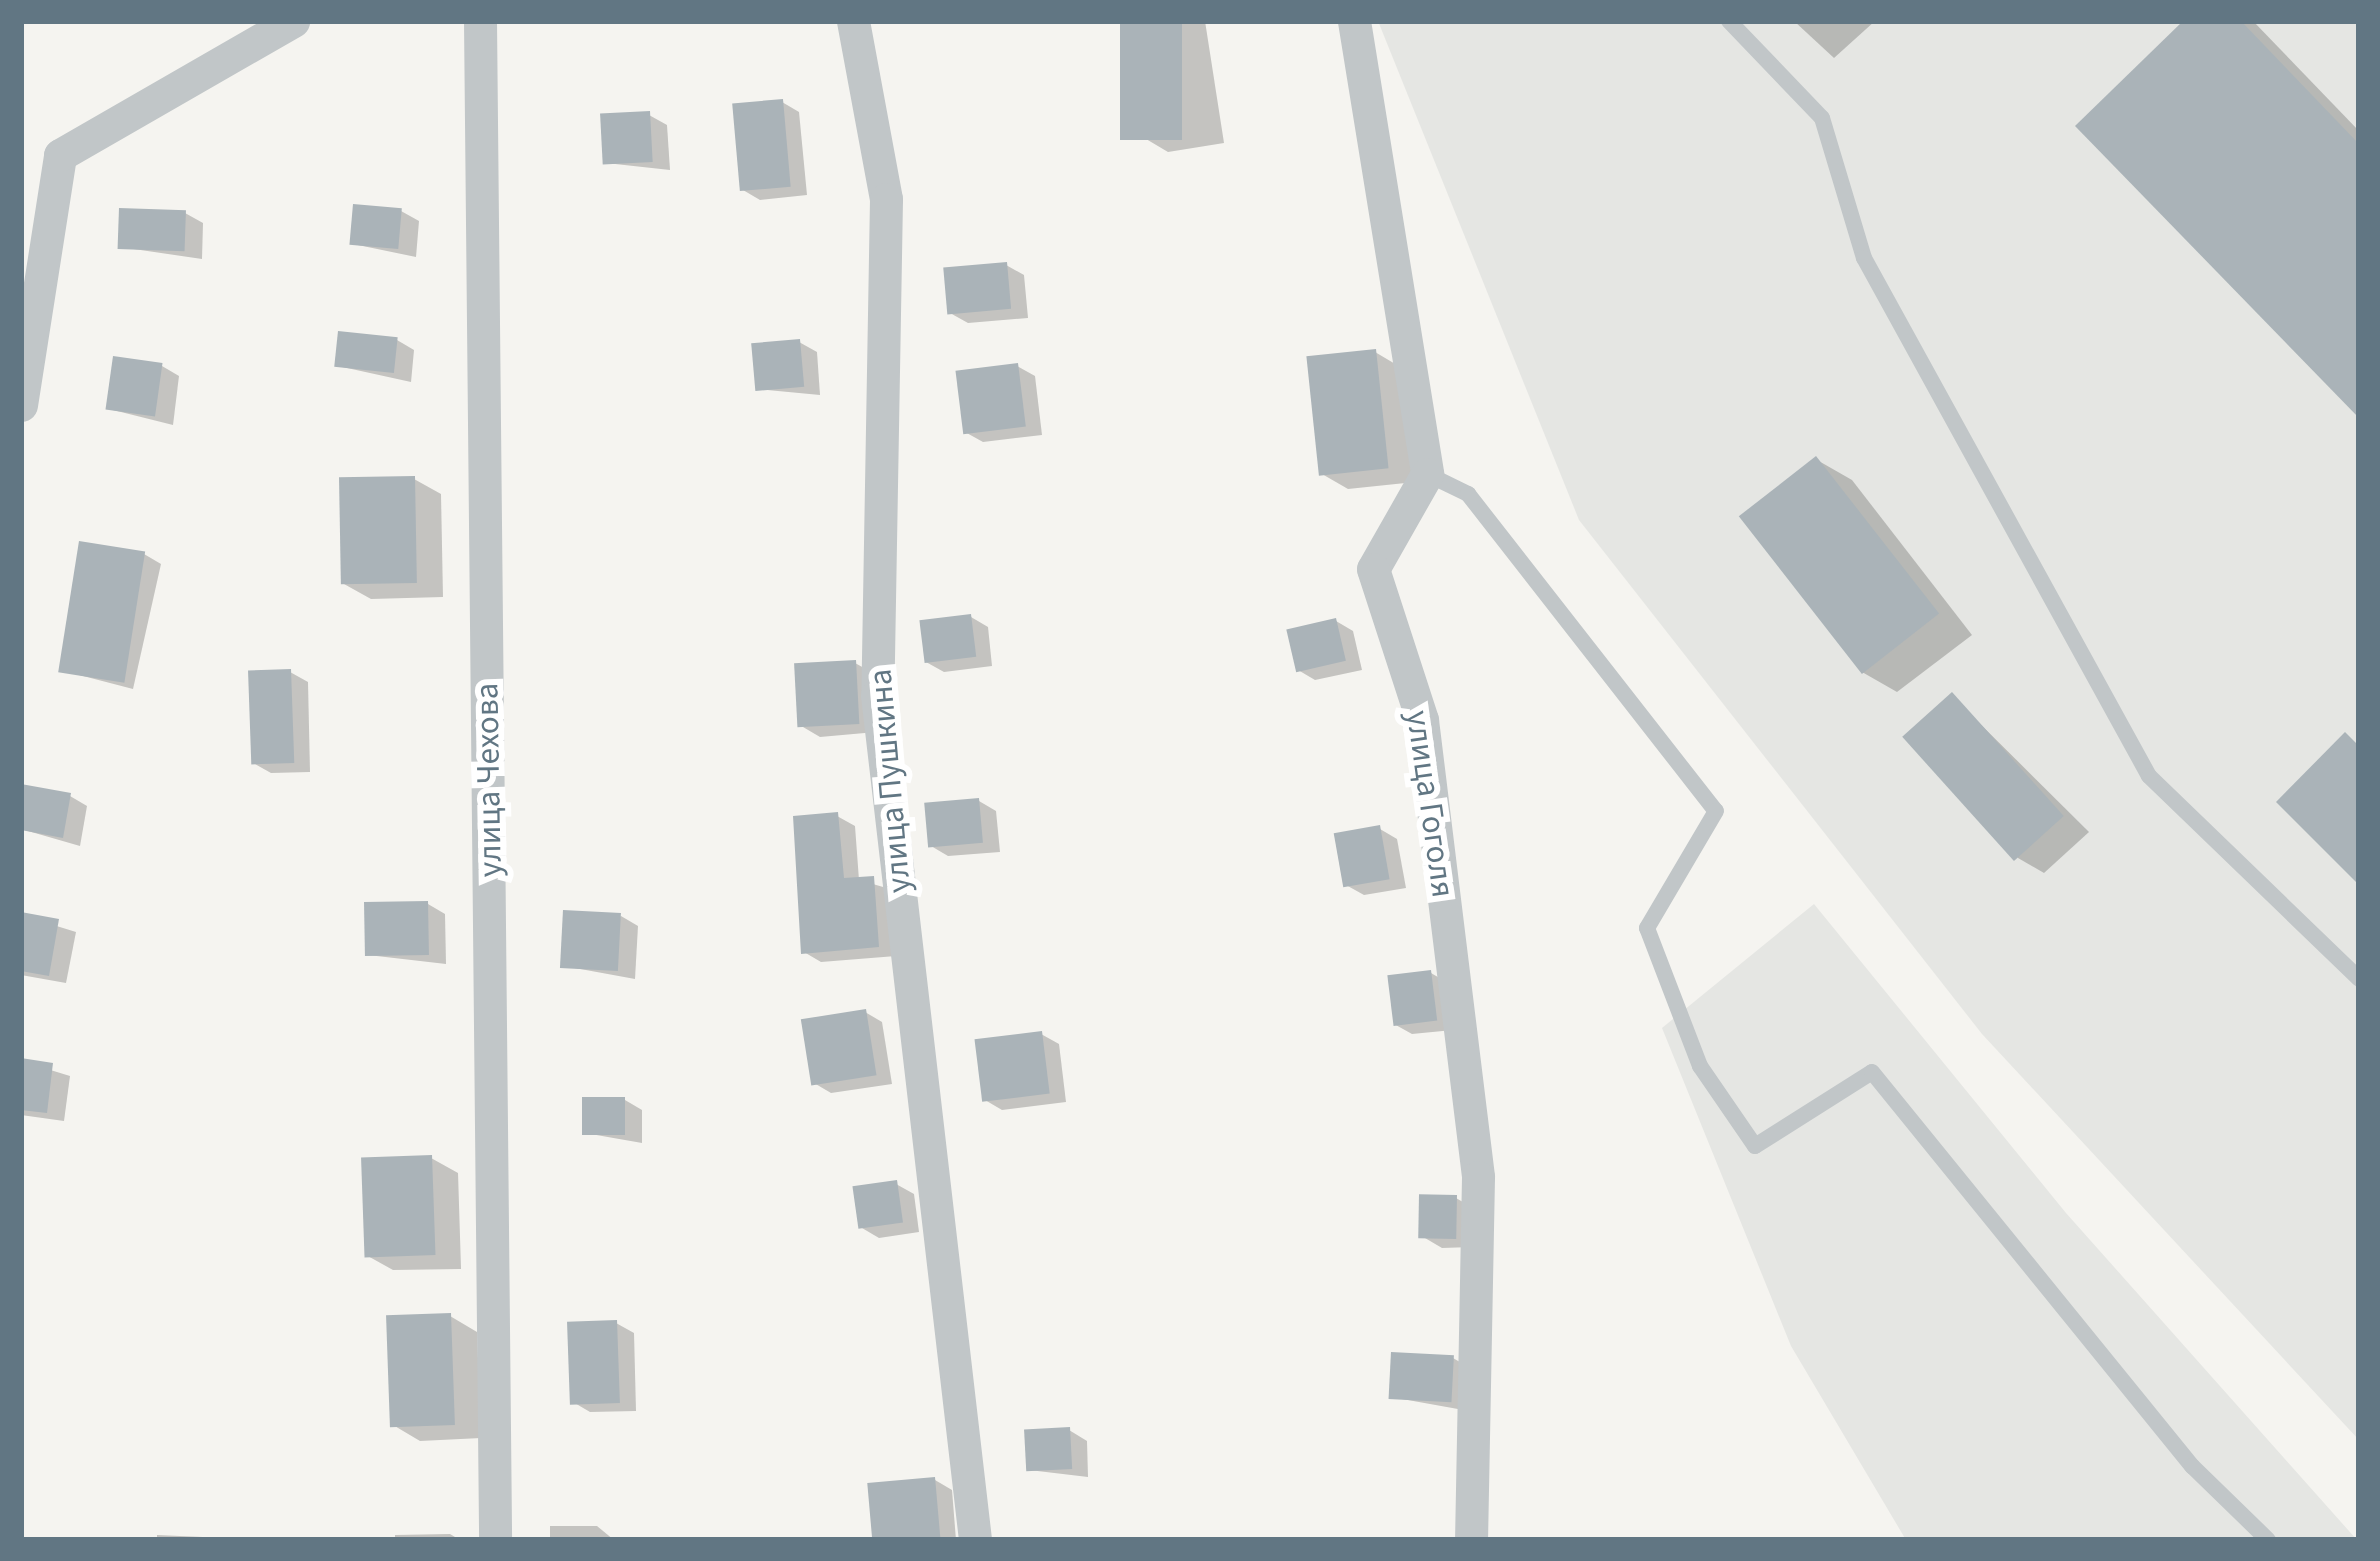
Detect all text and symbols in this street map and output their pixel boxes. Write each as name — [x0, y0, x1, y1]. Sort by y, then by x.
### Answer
street label: улица Пушкина — [860, 667, 920, 895]
street label: улица Чехова — [468, 682, 510, 878]
street label: улица Гоголя — [1397, 708, 1463, 900]

